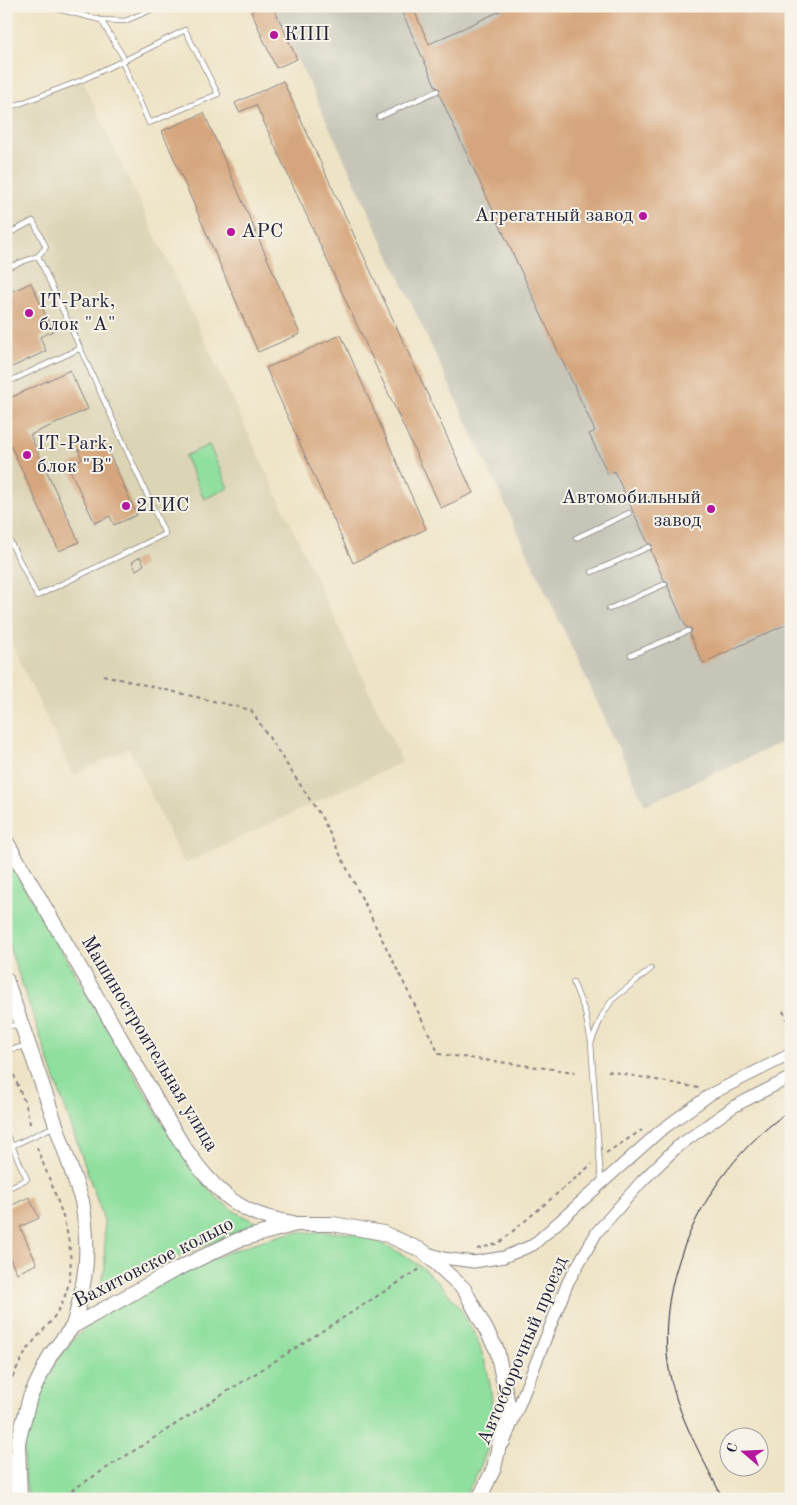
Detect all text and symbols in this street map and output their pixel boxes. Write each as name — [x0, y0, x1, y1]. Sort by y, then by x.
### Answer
place label: КПП — [284, 25, 330, 45]
marker: КПП — [268, 29, 280, 41]
place label: Агрегатный завод — [474, 206, 633, 226]
marker: Агрегатный завод — [637, 210, 649, 222]
place label: АРС — [241, 222, 283, 242]
marker: АРС — [225, 226, 237, 238]
place label: IT-Park, блок "А" — [39, 292, 116, 335]
marker: IT-Park, блок "А" — [23, 307, 35, 319]
place label: IT-Park, блок "В" — [37, 434, 113, 477]
marker: IT-Park, блок "В" — [21, 449, 33, 461]
place label: Автомобильный завод — [561, 488, 701, 531]
place label: 2ГИС — [136, 496, 189, 516]
marker: 2ГИС — [120, 500, 132, 512]
marker: Автомобильный завод — [705, 503, 717, 515]
street label: Машиностроительная улица — [77, 933, 221, 1155]
street label: Вахитовское кольцо — [71, 1214, 237, 1312]
street label: Автосборочный проезд — [474, 1254, 572, 1448]
north arrow — [720, 1428, 770, 1478]
text: С — [725, 1441, 741, 1455]

